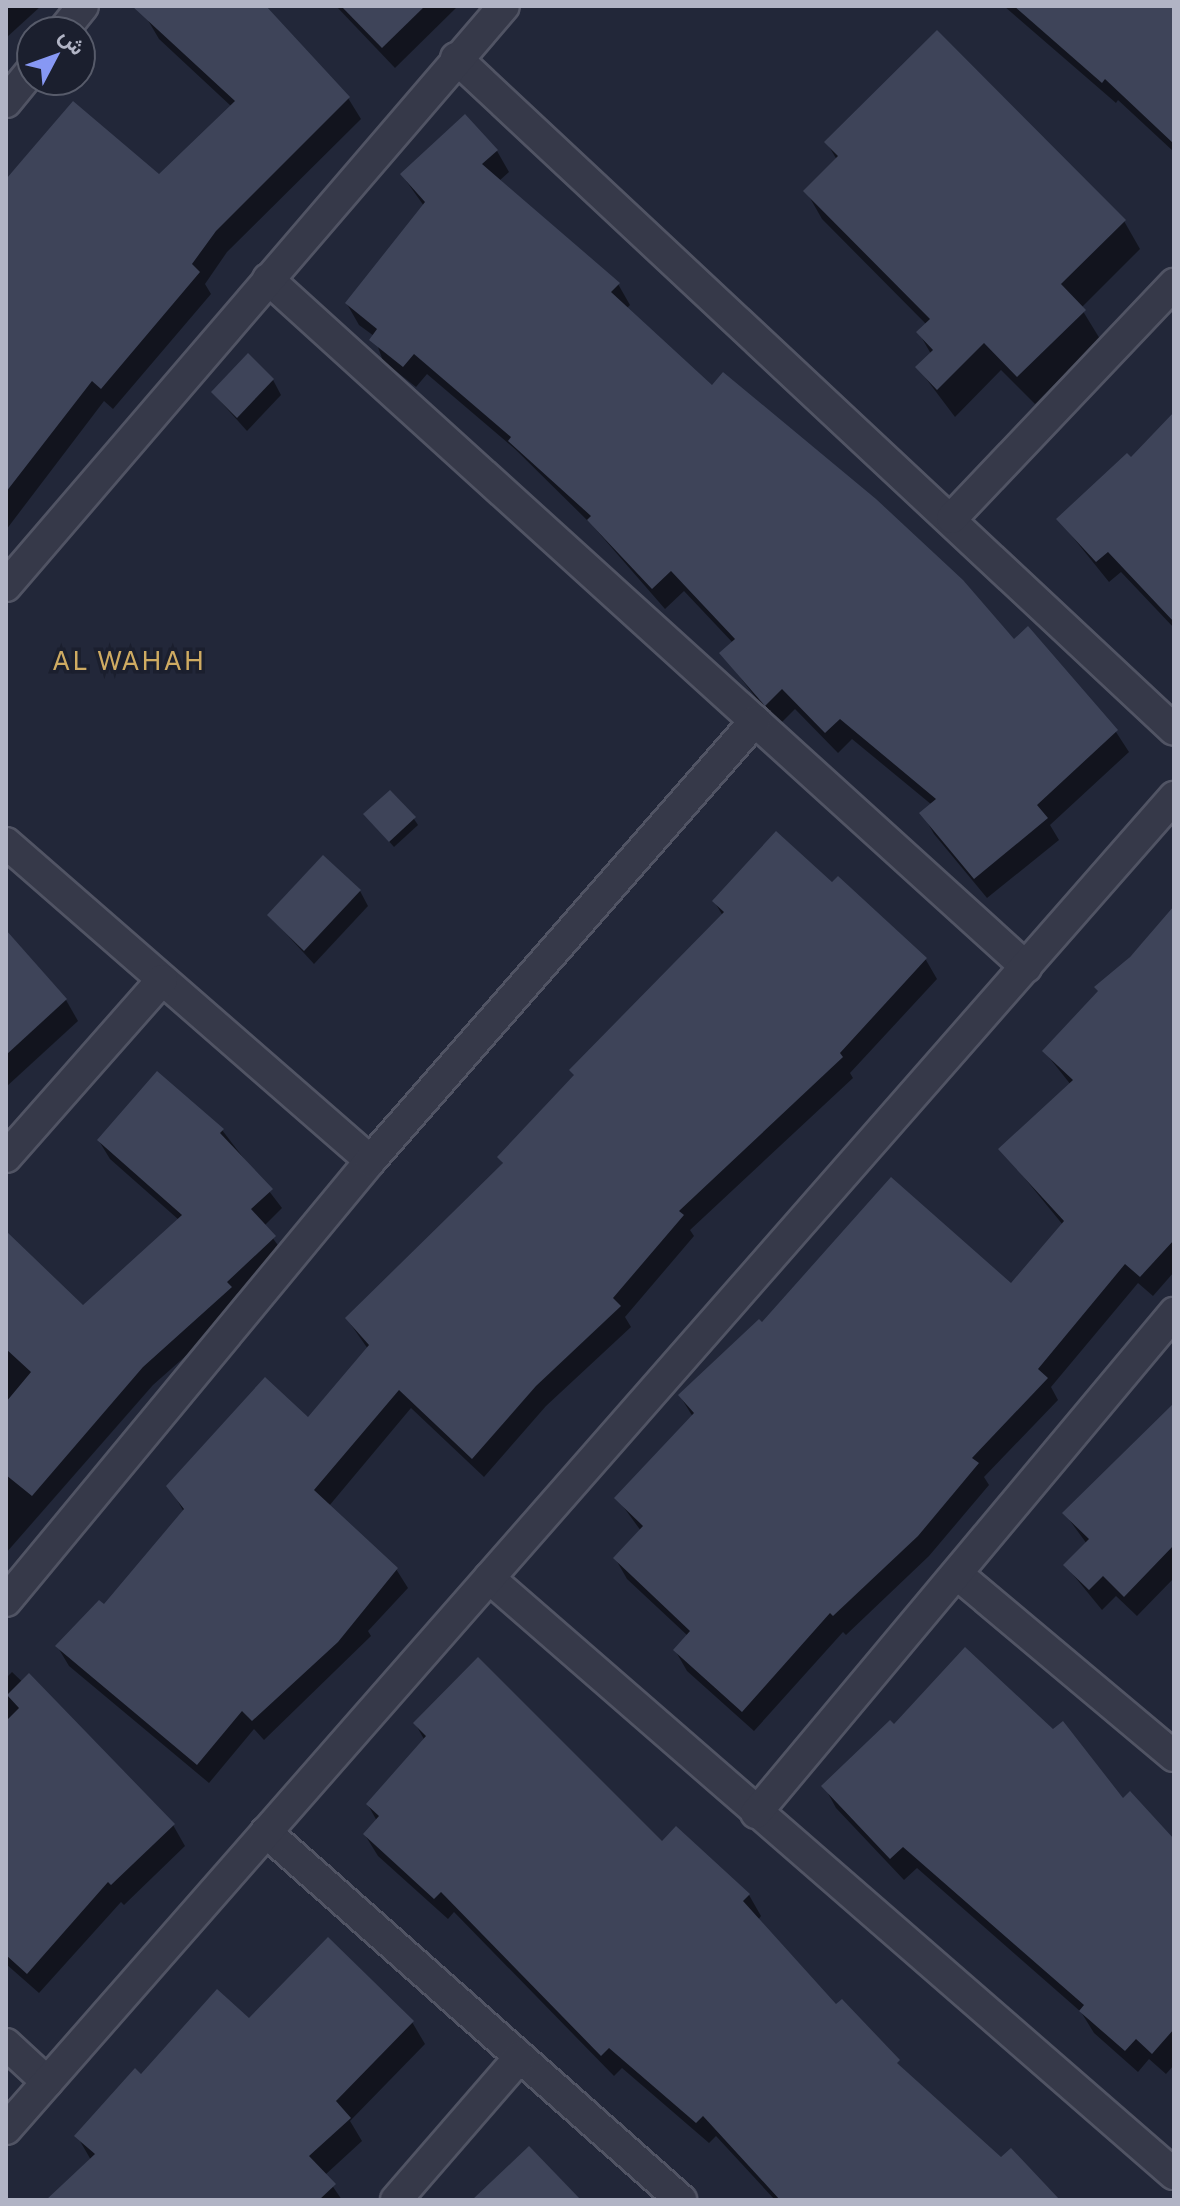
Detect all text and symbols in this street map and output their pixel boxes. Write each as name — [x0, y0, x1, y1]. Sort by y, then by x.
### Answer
north arrow — [16, 16, 96, 96]
text: ش — [54, 23, 91, 60]
district label: AL WAHAH — [52, 645, 206, 677]

